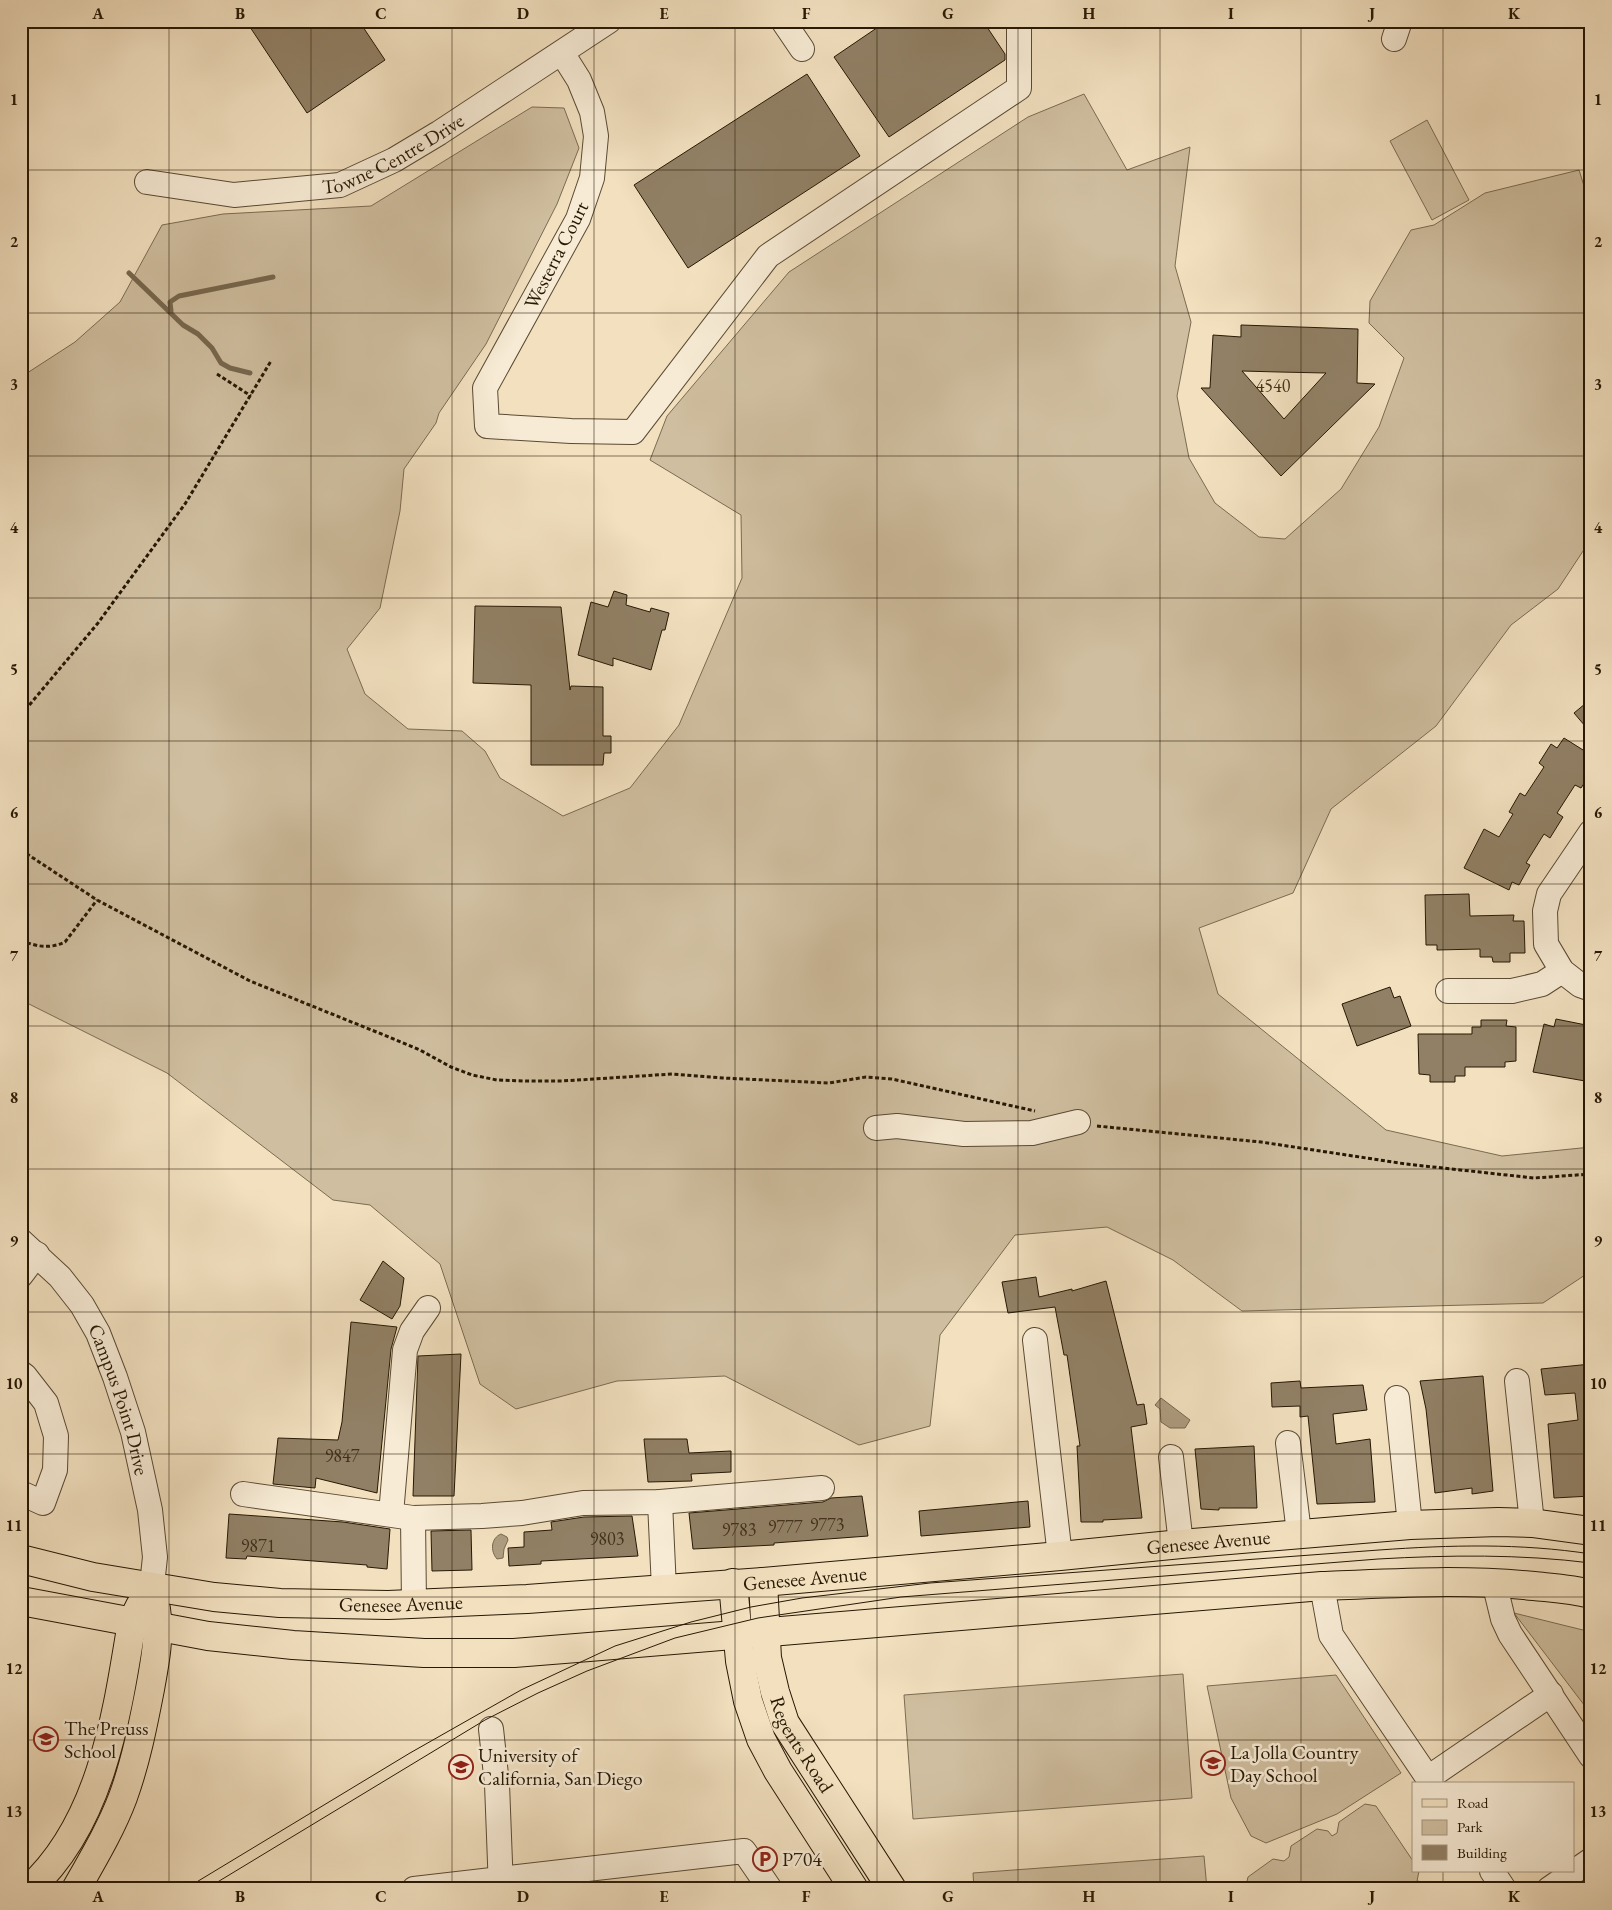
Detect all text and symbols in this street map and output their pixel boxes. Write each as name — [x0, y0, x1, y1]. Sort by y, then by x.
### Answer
text: A — [91, 3, 104, 24]
text: B — [235, 3, 245, 24]
text: C — [375, 3, 387, 24]
text: D — [517, 3, 529, 24]
text: E — [659, 3, 669, 24]
text: F — [802, 3, 811, 24]
text: G — [942, 3, 954, 24]
text: H — [1083, 3, 1096, 24]
text: I — [1228, 3, 1234, 24]
text: J — [1367, 3, 1375, 24]
text: K — [1508, 3, 1521, 24]
text: 1 — [10, 89, 18, 110]
text: 1 — [1594, 89, 1602, 110]
street label: Towne Centre Drive — [321, 107, 469, 200]
street label: Westerra Court — [518, 196, 595, 313]
text: 2 — [10, 231, 19, 252]
text: 2 — [1594, 231, 1603, 252]
text: 3 — [10, 374, 18, 395]
house number: 4540 — [1256, 374, 1291, 397]
text: 3 — [1594, 374, 1602, 395]
text: 4 — [10, 517, 19, 538]
text: 4 — [1594, 517, 1603, 538]
text: 5 — [10, 659, 18, 680]
text: 5 — [1594, 659, 1602, 680]
text: 6 — [10, 802, 19, 823]
text: 6 — [1594, 802, 1603, 823]
text: 7 — [10, 945, 19, 966]
text: 7 — [1594, 945, 1603, 966]
text: 8 — [10, 1087, 18, 1108]
text: 8 — [1594, 1087, 1602, 1108]
text: 9 — [10, 1230, 19, 1251]
text: 9 — [1594, 1230, 1603, 1251]
street label: Campus Point Drive — [82, 1319, 155, 1478]
text: 10 — [6, 1373, 23, 1394]
text: 10 — [1590, 1373, 1607, 1394]
house number: 9847 — [325, 1444, 360, 1467]
house number: 9773 — [810, 1513, 844, 1536]
text: 11 — [6, 1515, 22, 1536]
house number: 9777 — [768, 1515, 803, 1538]
text: 11 — [1590, 1515, 1606, 1536]
house number: 9783 — [722, 1518, 756, 1541]
street label: Genesee Avenue — [1145, 1524, 1271, 1560]
house number: 9803 — [590, 1527, 624, 1550]
house number: 9871 — [241, 1534, 275, 1557]
street label: Genesee Avenue — [742, 1560, 868, 1596]
street label: Genesee Avenue — [339, 1589, 464, 1618]
text: 12 — [6, 1658, 23, 1679]
text: 12 — [1590, 1658, 1607, 1679]
street label: Regents Road — [764, 1693, 840, 1798]
place label: The Preuss School — [64, 1715, 148, 1764]
school or university icon: The Preuss School — [33, 1726, 59, 1752]
place label: La Jolla Country Day School — [1230, 1739, 1359, 1788]
place label: University of California, San Diego — [478, 1742, 643, 1791]
school or university icon: La Jolla Country Day School — [1200, 1750, 1226, 1776]
school or university icon: University of California, San Diego — [448, 1754, 474, 1780]
legend — [1412, 1782, 1574, 1872]
text: Road — [1457, 1793, 1489, 1812]
text: 13 — [6, 1801, 22, 1822]
text: 13 — [1590, 1801, 1606, 1822]
text: Park — [1457, 1817, 1484, 1836]
text: Building — [1457, 1843, 1507, 1862]
parking icon: P704 — [752, 1846, 778, 1872]
place label: P704 — [782, 1846, 822, 1872]
text: A — [91, 1886, 104, 1907]
text: B — [235, 1886, 245, 1907]
text: C — [375, 1886, 387, 1907]
text: D — [517, 1886, 529, 1907]
text: E — [659, 1886, 669, 1907]
text: F — [802, 1886, 811, 1907]
text: G — [942, 1886, 954, 1907]
text: H — [1083, 1886, 1096, 1907]
text: I — [1228, 1886, 1234, 1907]
text: J — [1367, 1886, 1375, 1907]
text: K — [1508, 1886, 1521, 1907]

